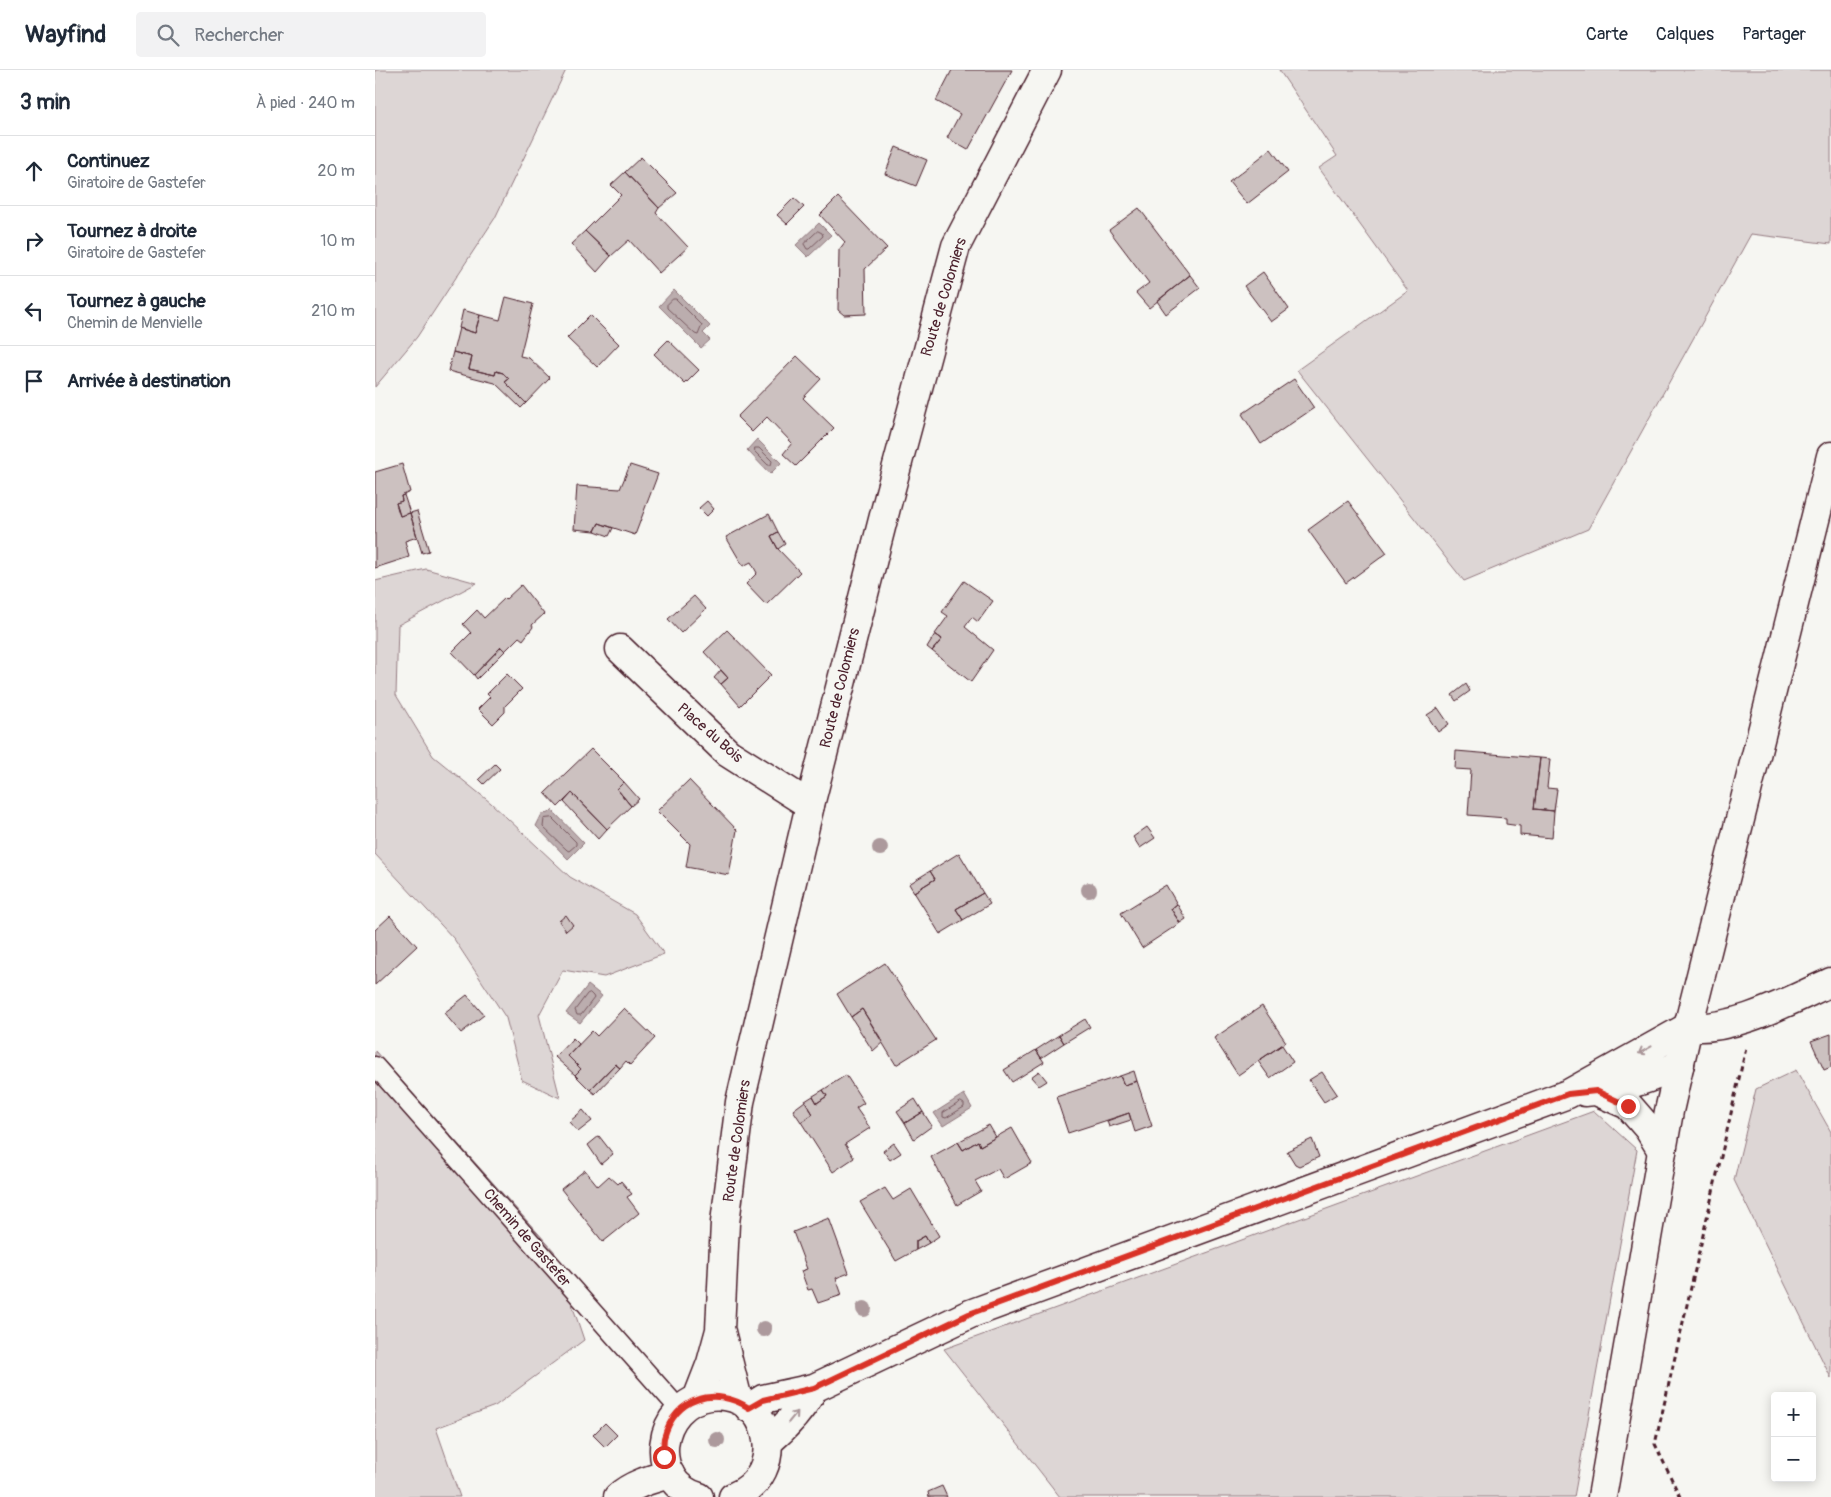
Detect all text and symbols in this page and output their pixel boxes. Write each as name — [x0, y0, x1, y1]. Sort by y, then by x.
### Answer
search box — [136, 12, 486, 57]
text: Wayfind — [25, 20, 106, 49]
icon: search — [154, 21, 182, 49]
text: Rechercher — [194, 23, 284, 47]
text: Carte — [1586, 23, 1628, 46]
text: Calques — [1656, 23, 1714, 46]
text: Partager — [1742, 23, 1806, 46]
text: 3 min — [20, 89, 70, 116]
text: À pied · 240 m — [256, 93, 355, 113]
text: Continuez — [67, 149, 150, 173]
icon: ahead — [20, 157, 48, 185]
text: 20 m — [317, 161, 355, 181]
text: Giratoire de Gastefer — [67, 173, 206, 193]
text: Tournez à droite — [67, 219, 197, 243]
icon: right — [20, 227, 48, 255]
text: 10 m — [320, 231, 355, 251]
street label: Route de Colomiers — [917, 235, 971, 359]
text: Giratoire de Gastefer — [67, 243, 206, 263]
text: Tournez à gauche — [67, 289, 206, 313]
icon: left — [20, 297, 48, 325]
text: 210 m — [311, 301, 355, 321]
text: Chemin de Menvielle — [67, 313, 202, 333]
icon: arrive — [20, 367, 48, 395]
text: Arrivée à destination — [67, 369, 231, 393]
street label: Route de Colomiers — [816, 626, 864, 750]
street label: Place du Bois — [673, 699, 747, 767]
one-way arrow — [1638, 1046, 1653, 1055]
street label: Route de Colomiers — [719, 1078, 755, 1203]
route end — [1617, 1095, 1640, 1118]
street label: Chemin de Gastefer — [479, 1185, 575, 1292]
map controls — [1771, 1392, 1816, 1482]
button: + — [1771, 1392, 1816, 1437]
one-way arrow — [787, 1410, 799, 1423]
button: − — [1771, 1437, 1816, 1482]
route start — [653, 1446, 676, 1469]

